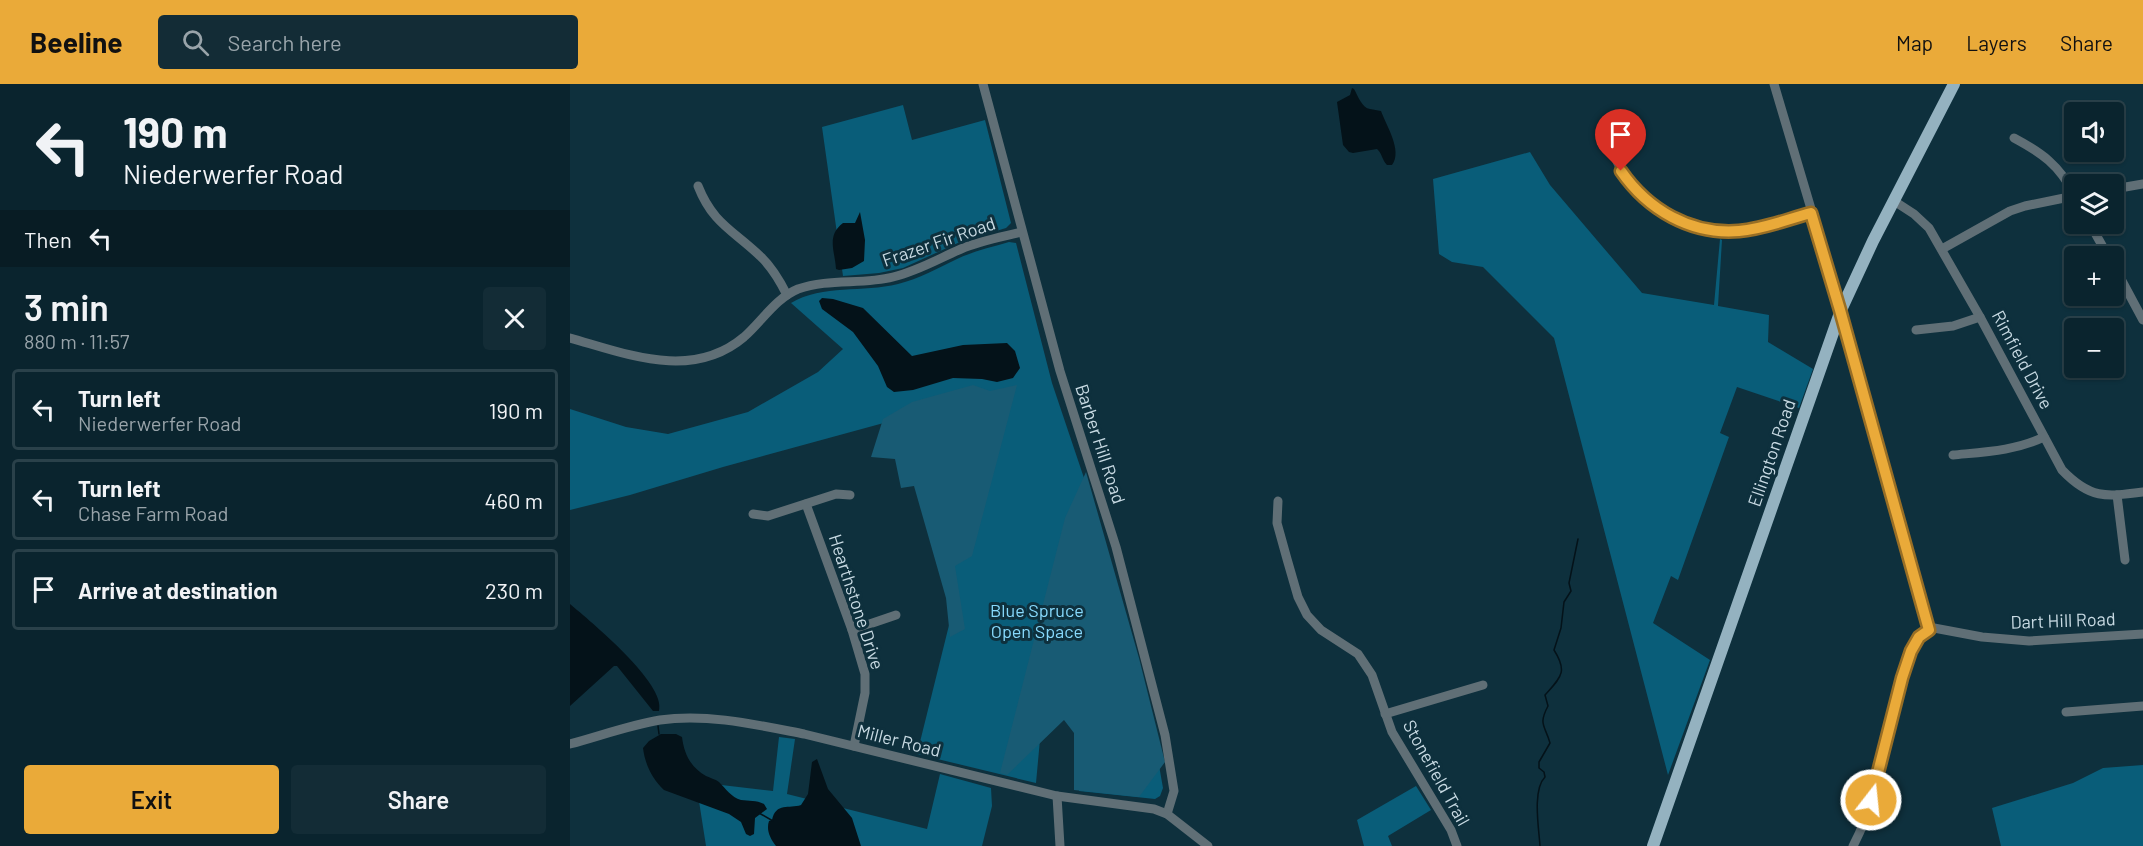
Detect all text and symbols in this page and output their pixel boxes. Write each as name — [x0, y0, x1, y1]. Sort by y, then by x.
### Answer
search box — [158, 15, 578, 69]
text: Beeline — [30, 25, 122, 59]
icon: search — [179, 26, 212, 59]
text: Search here — [227, 29, 342, 55]
text: Map — [1896, 30, 1933, 55]
text: Layers — [1966, 30, 2027, 55]
text: Share — [2060, 30, 2113, 55]
map controls — [2064, 102, 2124, 378]
button: sound — [2064, 102, 2124, 162]
text: 190 m — [123, 106, 228, 156]
icon: left — [24, 108, 102, 186]
pin — [1595, 109, 1646, 171]
icon: arrive — [1604, 118, 1637, 151]
text: Niederwerfer Road — [123, 157, 344, 189]
button: layers — [2064, 174, 2124, 234]
street label: Frazer Fir Road — [879, 211, 998, 271]
icon: left — [84, 222, 117, 255]
text: Then — [24, 226, 72, 252]
button: + — [2064, 246, 2124, 306]
text: 3 min — [24, 285, 109, 328]
button: close — [483, 287, 546, 350]
street label: Rimfield Drive — [1988, 306, 2058, 413]
button: − — [2064, 318, 2124, 378]
text: 880 m · 11:57 — [24, 329, 129, 353]
street label: Barber Hill Road — [1071, 381, 1131, 506]
text: Turn left — [78, 385, 161, 411]
icon: left — [27, 393, 60, 426]
street label: Ellington Road — [1742, 396, 1800, 509]
text: 190 m — [489, 397, 543, 423]
text: Niederwerfer Road — [78, 411, 241, 435]
text: Turn left — [78, 475, 161, 501]
icon: left — [27, 483, 60, 516]
text: 460 m — [485, 487, 543, 513]
text: Chase Farm Road — [78, 501, 228, 525]
street label: Hearthstone Drive — [825, 531, 889, 672]
icon: arrive — [27, 573, 60, 606]
text: Arrive at destination — [78, 577, 277, 603]
text: 230 m — [485, 577, 543, 603]
park label: Blue Spruce Open Space — [990, 599, 1084, 642]
street label: Dart Hill Road — [2010, 607, 2116, 633]
street label: Stonefield Trail — [1399, 716, 1475, 829]
street label: Miller Road — [855, 719, 943, 761]
button: Exit — [24, 765, 279, 834]
button: Share — [291, 765, 546, 834]
position arrow — [1839, 768, 1903, 832]

